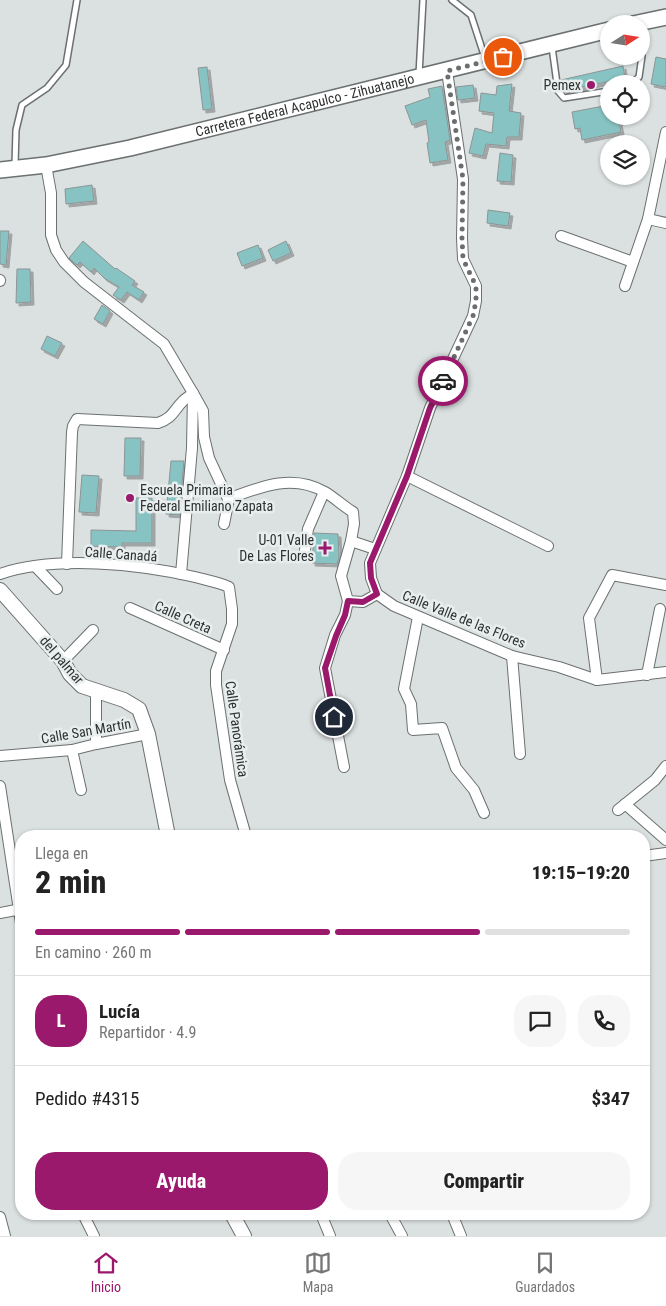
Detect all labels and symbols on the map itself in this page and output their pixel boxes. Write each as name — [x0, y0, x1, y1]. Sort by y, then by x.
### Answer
north arrow — [600, 15, 650, 65]
pin — [482, 36, 524, 78]
street label: Carretera Federal Acapulco - Zihuatanejo — [194, 70, 416, 140]
place label: Pemex — [544, 77, 581, 93]
marker: Pemex — [585, 79, 597, 91]
courier — [418, 356, 468, 406]
place label: Escuela Primaria Federal Emiliano Zapata — [140, 482, 273, 514]
marker: Escuela Primaria Federal Emiliano Zapata — [124, 492, 136, 504]
place label: U-01 Valle De Las Flores — [239, 532, 314, 564]
marker: U-01 Valle De Las Flores — [318, 541, 332, 555]
street label: Calle Canadá — [84, 543, 158, 565]
street label: Calle Valle de las Flores — [400, 587, 528, 651]
street label: Calle Creta — [152, 597, 214, 637]
street label: del palmar — [37, 633, 87, 687]
street label: Calle Panorámica — [222, 680, 252, 778]
pin — [313, 696, 355, 738]
street label: Calle San Martín — [40, 715, 132, 747]

